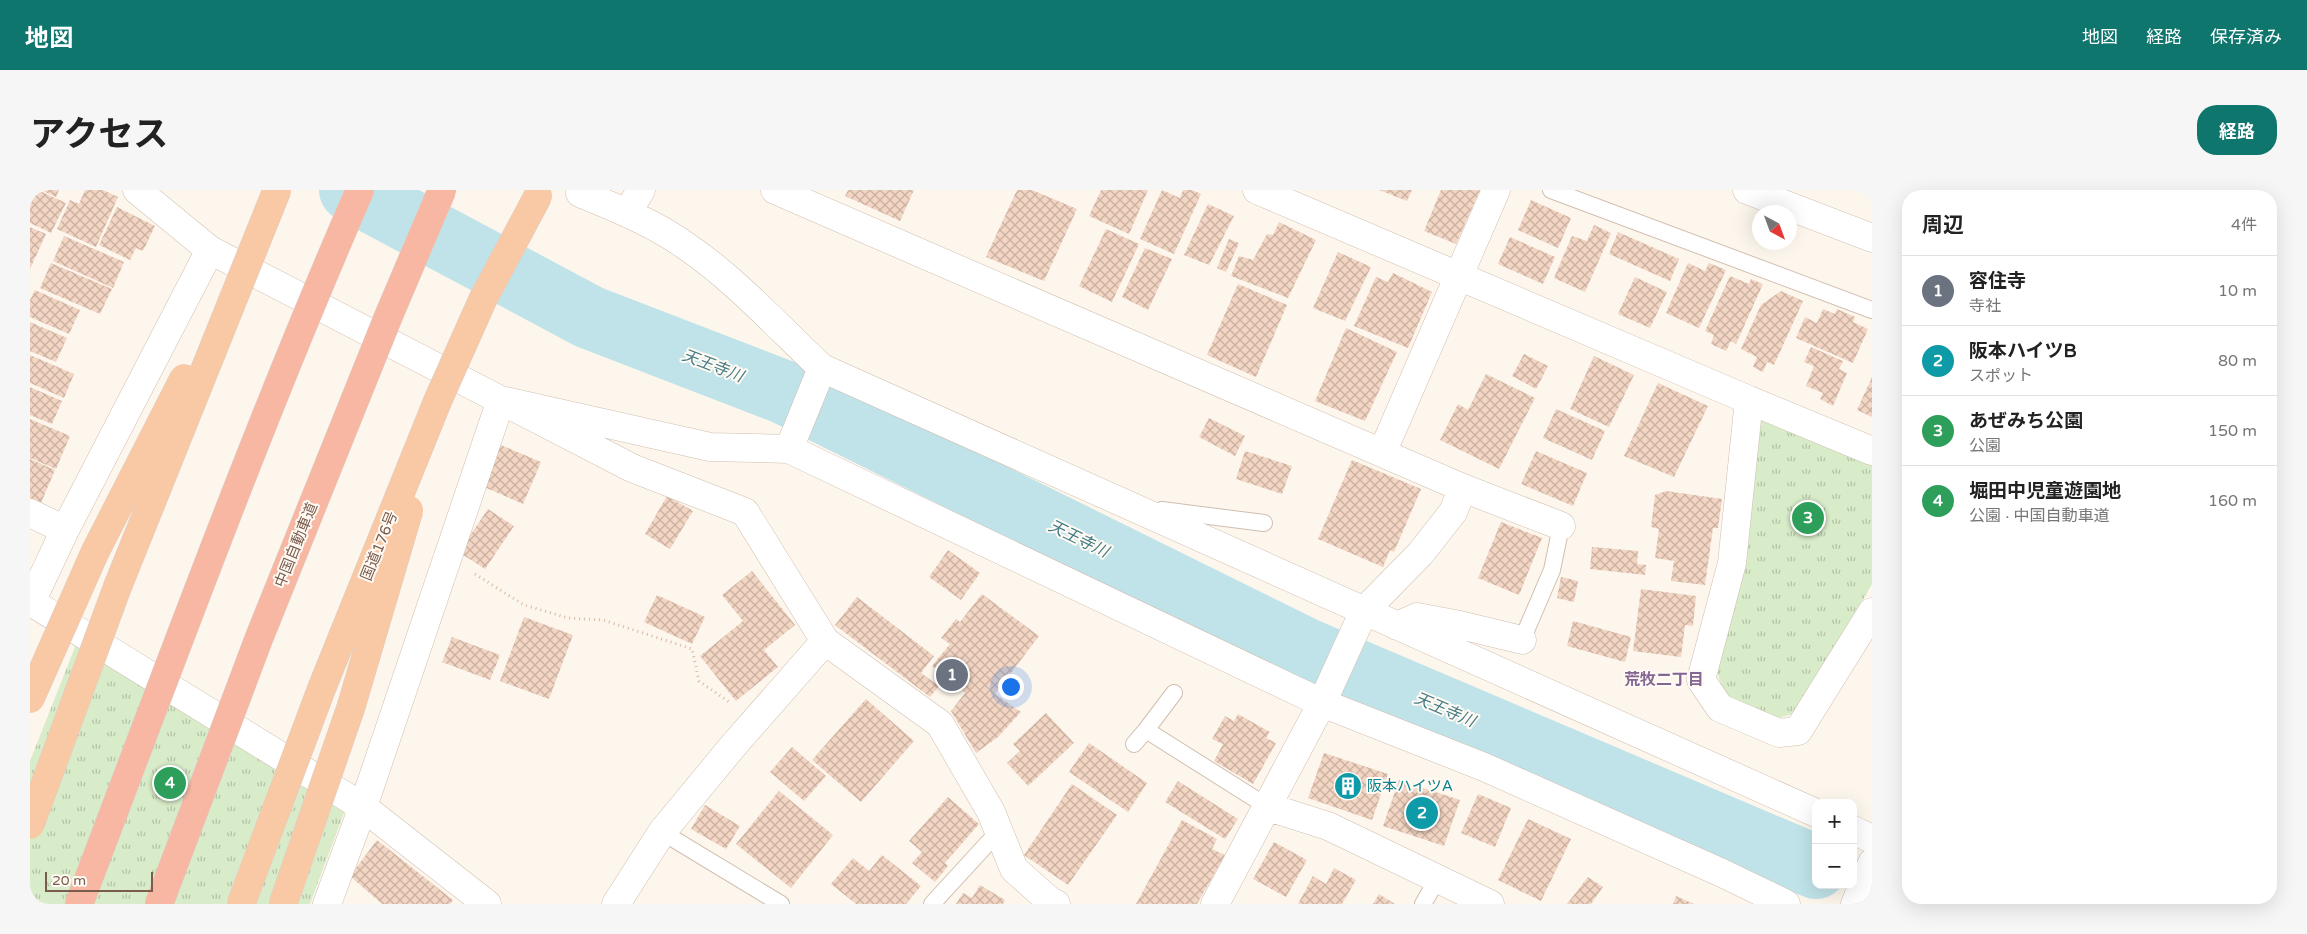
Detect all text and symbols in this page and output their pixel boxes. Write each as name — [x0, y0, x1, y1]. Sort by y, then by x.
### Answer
text: 地図 — [25, 24, 73, 53]
text: 地図 — [2082, 26, 2118, 48]
text: 経路 — [2146, 26, 2182, 48]
text: 保存済み — [2210, 26, 2282, 48]
button: 経路 — [2197, 105, 2277, 155]
text: アクセス — [30, 114, 168, 156]
north arrow — [1752, 205, 1797, 250]
text: 周辺 — [1922, 213, 1964, 238]
text: 4件 — [2231, 215, 2257, 235]
text: 容住寺 — [1969, 270, 2026, 292]
text: 1 — [1933, 281, 1943, 301]
text: 10 m — [2218, 281, 2257, 301]
text: 寺社 — [1969, 296, 2001, 316]
text: 阪本ハイツB — [1969, 340, 2077, 362]
water label: 天王寺川 — [679, 345, 748, 387]
text: 2 — [1933, 351, 1943, 371]
text: 80 m — [2218, 351, 2257, 371]
text: スポット — [1969, 366, 2033, 386]
text: あぜみち公園 — [1969, 410, 2083, 432]
text: 3 — [1933, 421, 1943, 441]
text: 150 m — [2208, 421, 2257, 441]
text: 公園 — [1969, 436, 2001, 456]
text: 堀田中児童遊園地 — [1969, 480, 2121, 502]
text: 4 — [1933, 491, 1943, 511]
text: 160 m — [2208, 491, 2257, 511]
pin: 3 — [1792, 499, 1824, 537]
street label: 中国自動車道 — [271, 500, 321, 590]
text: 公園 · 中国自動車道 — [1969, 506, 2109, 526]
street label: 国道176号 — [357, 509, 401, 583]
water label: 天王寺川 — [1045, 516, 1113, 563]
pin: 1 — [936, 656, 968, 694]
district label: 荒牧二丁目 — [1624, 670, 1704, 690]
your location — [998, 674, 1024, 700]
water label: 天王寺川 — [1411, 688, 1480, 732]
pin: 4 — [154, 764, 186, 802]
building icon: 阪本ハイツA — [1333, 771, 1363, 801]
place label: 阪本ハイツA — [1367, 777, 1453, 795]
pin: 2 — [1406, 794, 1438, 832]
map controls — [1812, 799, 1857, 889]
button: + — [1812, 799, 1857, 844]
button: − — [1812, 844, 1857, 889]
scale bar — [45, 869, 152, 892]
text: 20 m — [52, 872, 86, 889]

